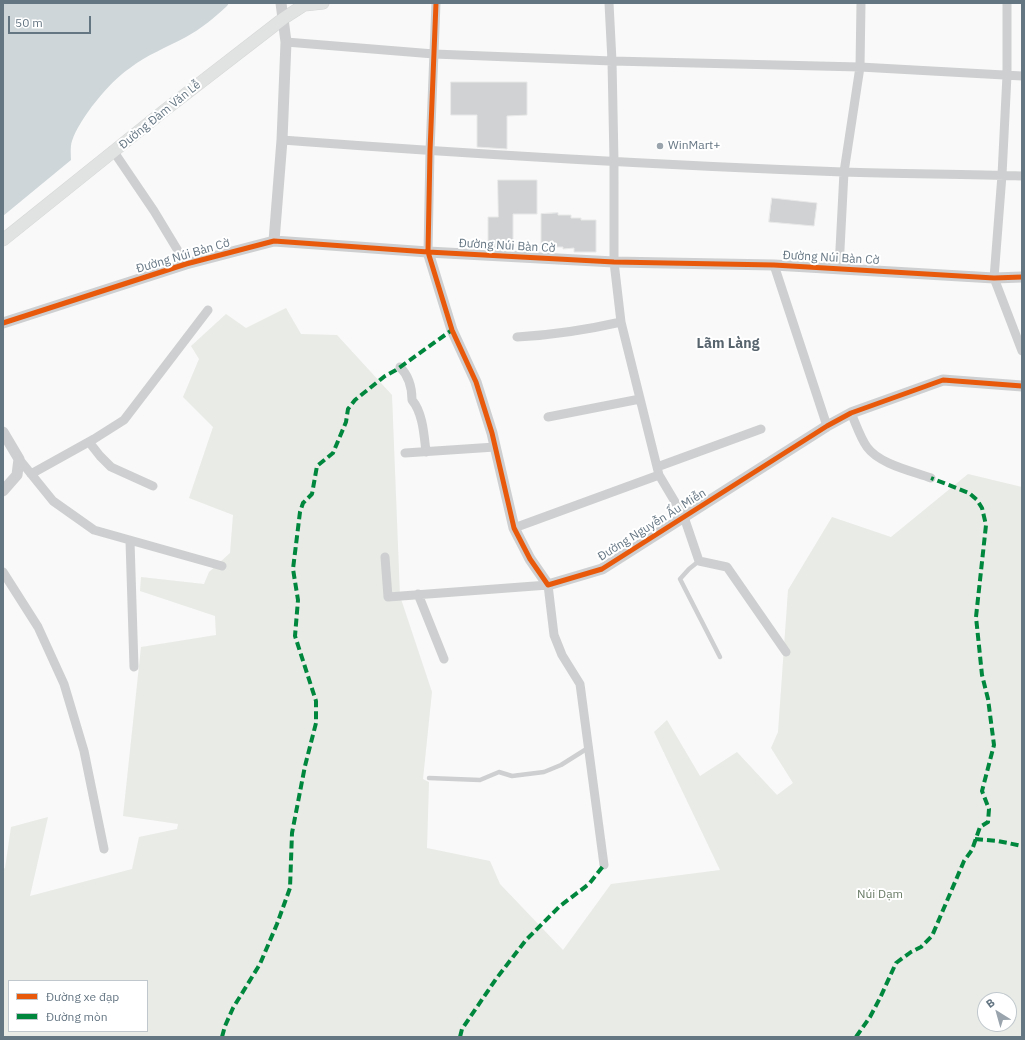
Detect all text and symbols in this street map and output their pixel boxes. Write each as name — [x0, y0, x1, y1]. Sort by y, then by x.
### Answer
scale bar — [10, 8, 93, 34]
text: 50 m — [15, 15, 43, 30]
street label: Đường Đàm Văn Lễ — [116, 78, 204, 152]
place label: WinMart+ — [668, 139, 721, 153]
marker: WinMart+ — [655, 141, 665, 151]
street label: Đường Núi Bàn Cờ — [134, 236, 232, 276]
street label: Đường Núi Bàn Cờ — [458, 236, 556, 256]
street label: Đường Núi Bàn Cờ — [782, 248, 880, 268]
district label: Lãm Làng — [697, 336, 759, 352]
street label: Đường Nguyễn Ấu Miễn — [595, 486, 709, 564]
park label: Núi Dạm — [857, 888, 903, 902]
legend — [8, 980, 148, 1032]
text: Đường xe đạp — [46, 989, 119, 1004]
north arrow — [977, 992, 1017, 1032]
text: B — [983, 995, 998, 1011]
text: Đường mòn — [46, 1009, 108, 1024]

